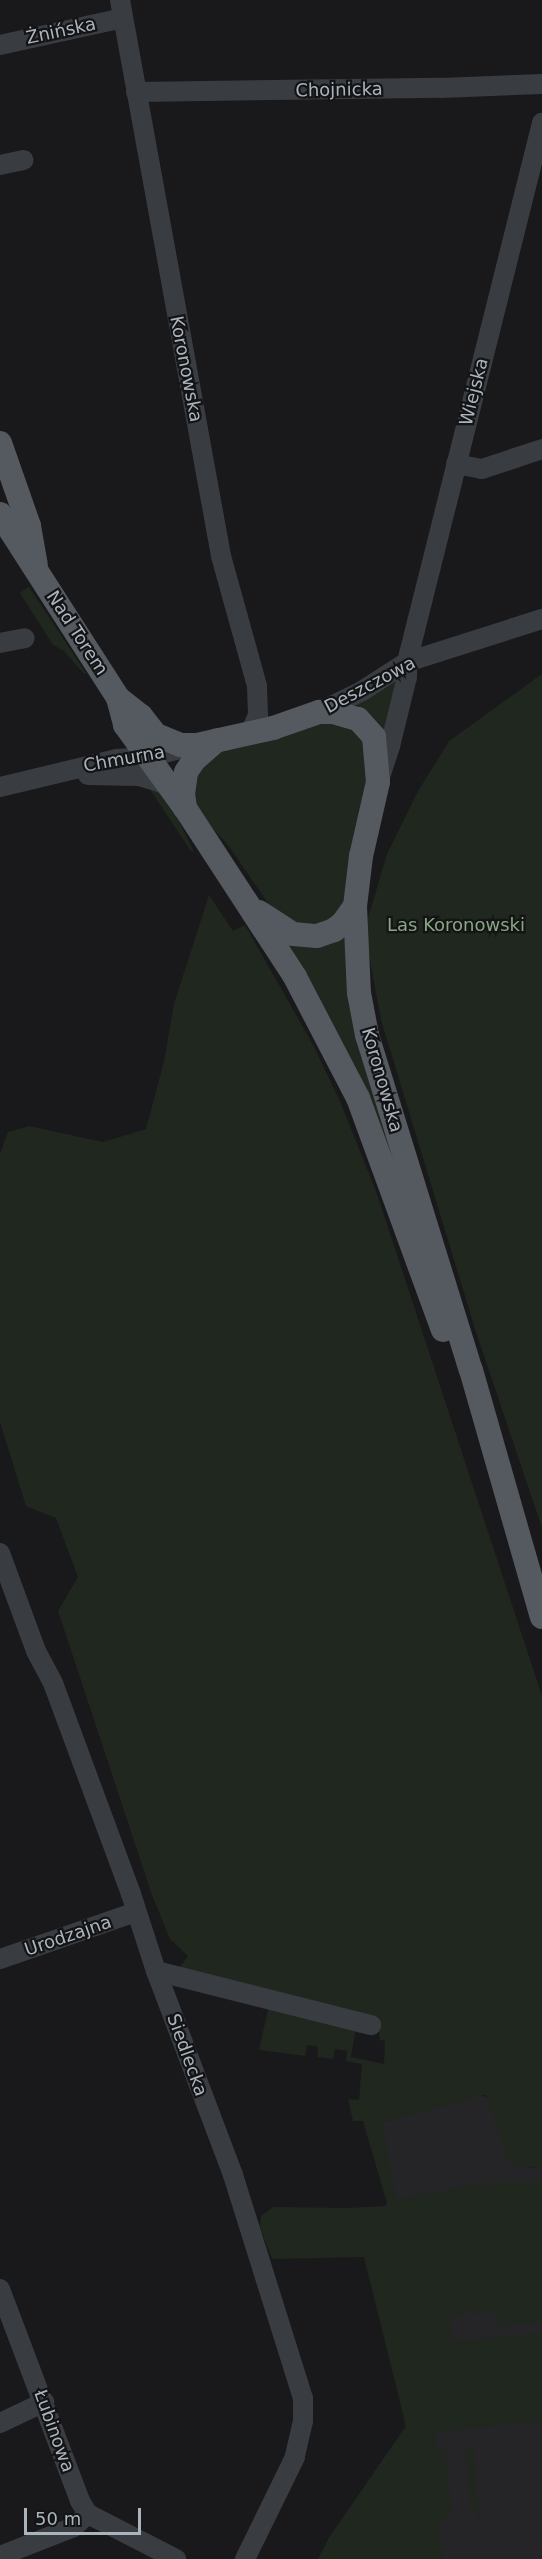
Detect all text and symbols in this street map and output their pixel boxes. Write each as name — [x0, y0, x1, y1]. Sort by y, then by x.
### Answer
street label: Żnińska — [24, 13, 98, 49]
street label: Chojnicka — [295, 78, 383, 102]
street label: Koronowska — [165, 314, 207, 424]
street label: Wiejska — [455, 356, 493, 428]
street label: Nad Torem — [42, 587, 112, 679]
street label: Deszczowa — [321, 652, 419, 718]
street label: Chmurna — [82, 741, 166, 777]
park label: Las Koronowski — [387, 914, 525, 936]
street label: Koronowska — [357, 1025, 407, 1135]
street label: Urodzajna — [22, 1911, 114, 1961]
street label: Siedlecka — [162, 2011, 212, 2099]
street label: Łubinowa — [29, 2387, 79, 2475]
scale bar — [27, 2496, 144, 2534]
text: 50 m — [35, 2508, 81, 2529]

